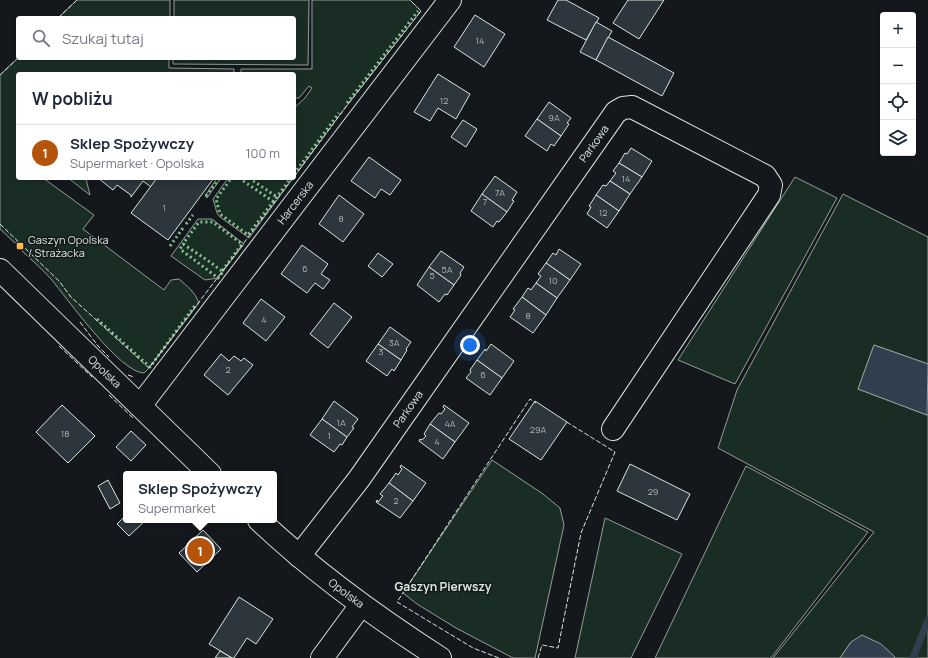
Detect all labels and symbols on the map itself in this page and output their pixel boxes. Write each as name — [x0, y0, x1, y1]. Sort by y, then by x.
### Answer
house number: 14 — [476, 34, 484, 47]
house number: 12 — [440, 94, 448, 107]
house number: 9A — [548, 111, 560, 124]
street label: Parkowa — [575, 122, 612, 165]
house number: 14 — [622, 172, 630, 185]
street label: Harcerska — [274, 177, 316, 227]
house number: 7A — [495, 186, 505, 199]
house number: 7 — [483, 195, 488, 208]
house number: 1 — [162, 201, 166, 214]
house number: 12 — [599, 206, 607, 219]
house number: 8 — [338, 212, 344, 225]
place label: Gaszyn Opolska / Strażacka — [28, 232, 109, 260]
marker: Gaszyn Opolska / Strażacka — [15, 241, 25, 251]
house number: 6 — [302, 262, 308, 275]
house number: 5A — [442, 263, 453, 276]
house number: 5 — [429, 269, 435, 282]
house number: 10 — [549, 274, 558, 287]
house number: 8 — [525, 309, 531, 322]
house number: 4 — [261, 313, 267, 326]
your location — [460, 335, 480, 355]
house number: 3A — [389, 336, 400, 349]
house number: 3 — [379, 345, 384, 358]
street label: Opolska — [85, 352, 125, 391]
house number: 2 — [225, 363, 231, 376]
house number: 6 — [480, 368, 486, 381]
street label: Parkowa — [389, 387, 426, 430]
house number: 1A — [336, 416, 346, 429]
house number: 4A — [444, 417, 456, 430]
house number: 29A — [530, 423, 547, 436]
house number: 18 — [61, 427, 69, 440]
house number: 1 — [327, 429, 331, 442]
house number: 4 — [434, 435, 440, 448]
house number: 29 — [648, 485, 658, 498]
house number: 2 — [393, 494, 399, 507]
pin: 1 — [187, 536, 213, 566]
street label: Opolska — [326, 574, 367, 611]
district label: Gaszyn Pierwszy — [395, 578, 492, 595]

